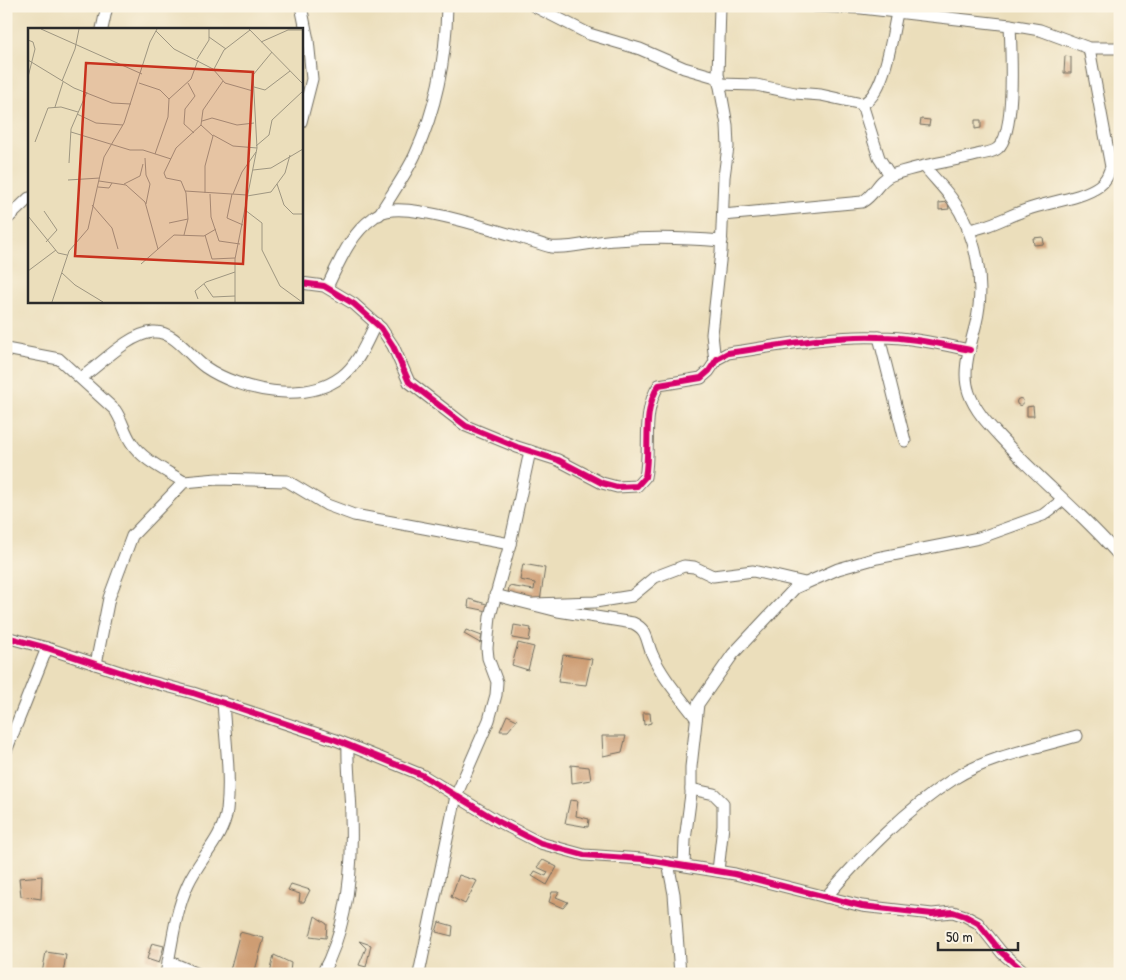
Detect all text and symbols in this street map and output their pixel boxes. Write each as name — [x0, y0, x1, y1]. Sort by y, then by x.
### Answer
inset map — [28, 28, 302, 302]
scale bar — [938, 920, 1018, 952]
text: 50 m — [946, 926, 973, 947]

